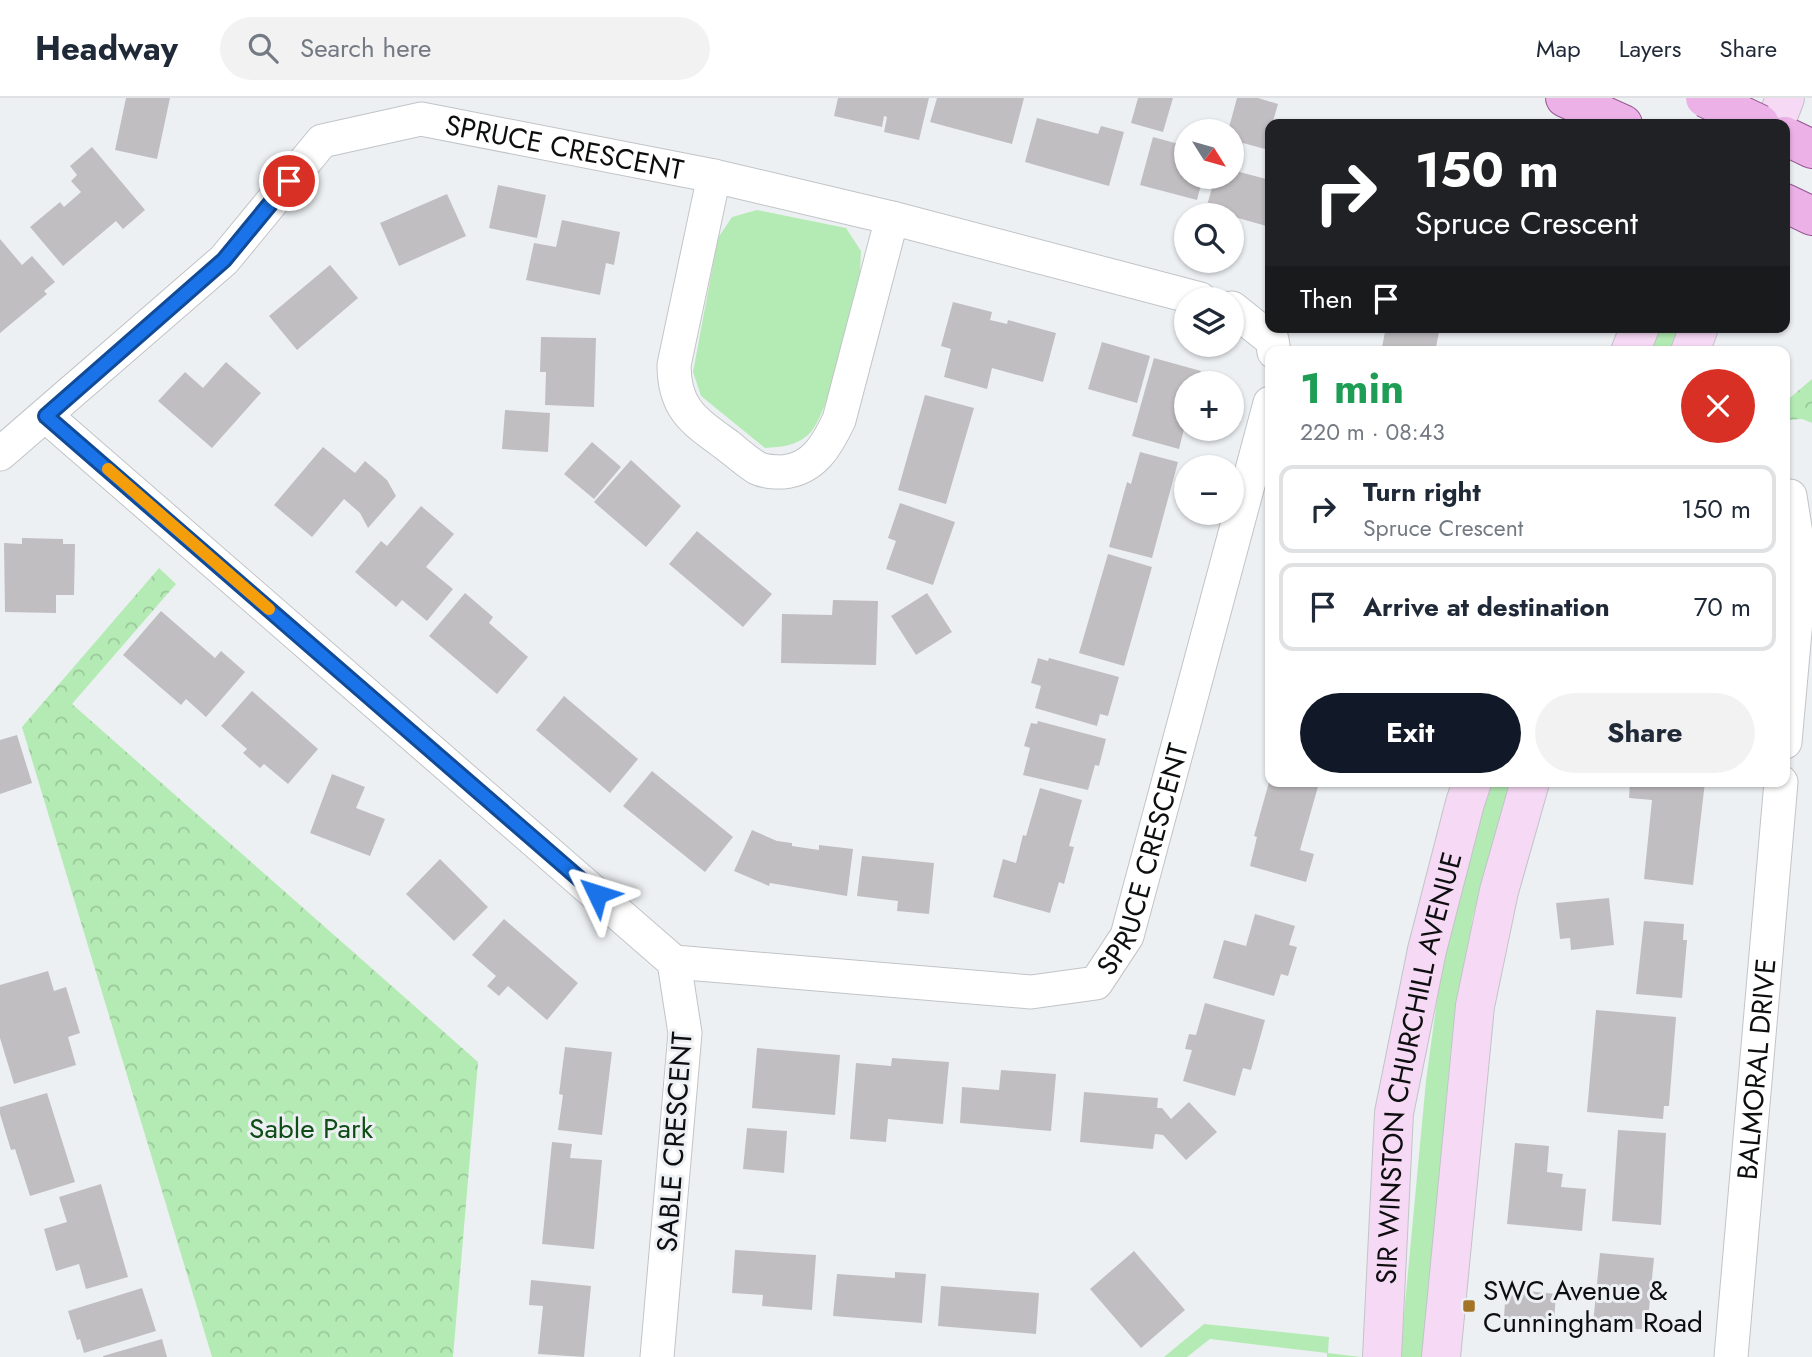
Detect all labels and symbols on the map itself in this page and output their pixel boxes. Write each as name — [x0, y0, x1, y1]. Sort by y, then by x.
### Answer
street label: SPRUCE CRESCENT — [442, 104, 687, 191]
north arrow — [1174, 119, 1244, 189]
pin — [259, 151, 319, 211]
street label: SPRUCE CRESCENT — [1087, 739, 1199, 984]
street label: SIR WINSTON CHURCHILL AVENUE — [1366, 848, 1472, 1285]
position arrow — [560, 857, 634, 931]
street label: BALMORAL DRIVE — [1727, 957, 1787, 1181]
street label: SABLE CRESCENT — [646, 1030, 703, 1254]
park label: Sable Park — [249, 1108, 374, 1149]
place label: SWC Avenue & Cunningham Road — [1483, 1270, 1703, 1343]
marker: SWC Avenue & Cunningham Road — [1461, 1298, 1477, 1314]

